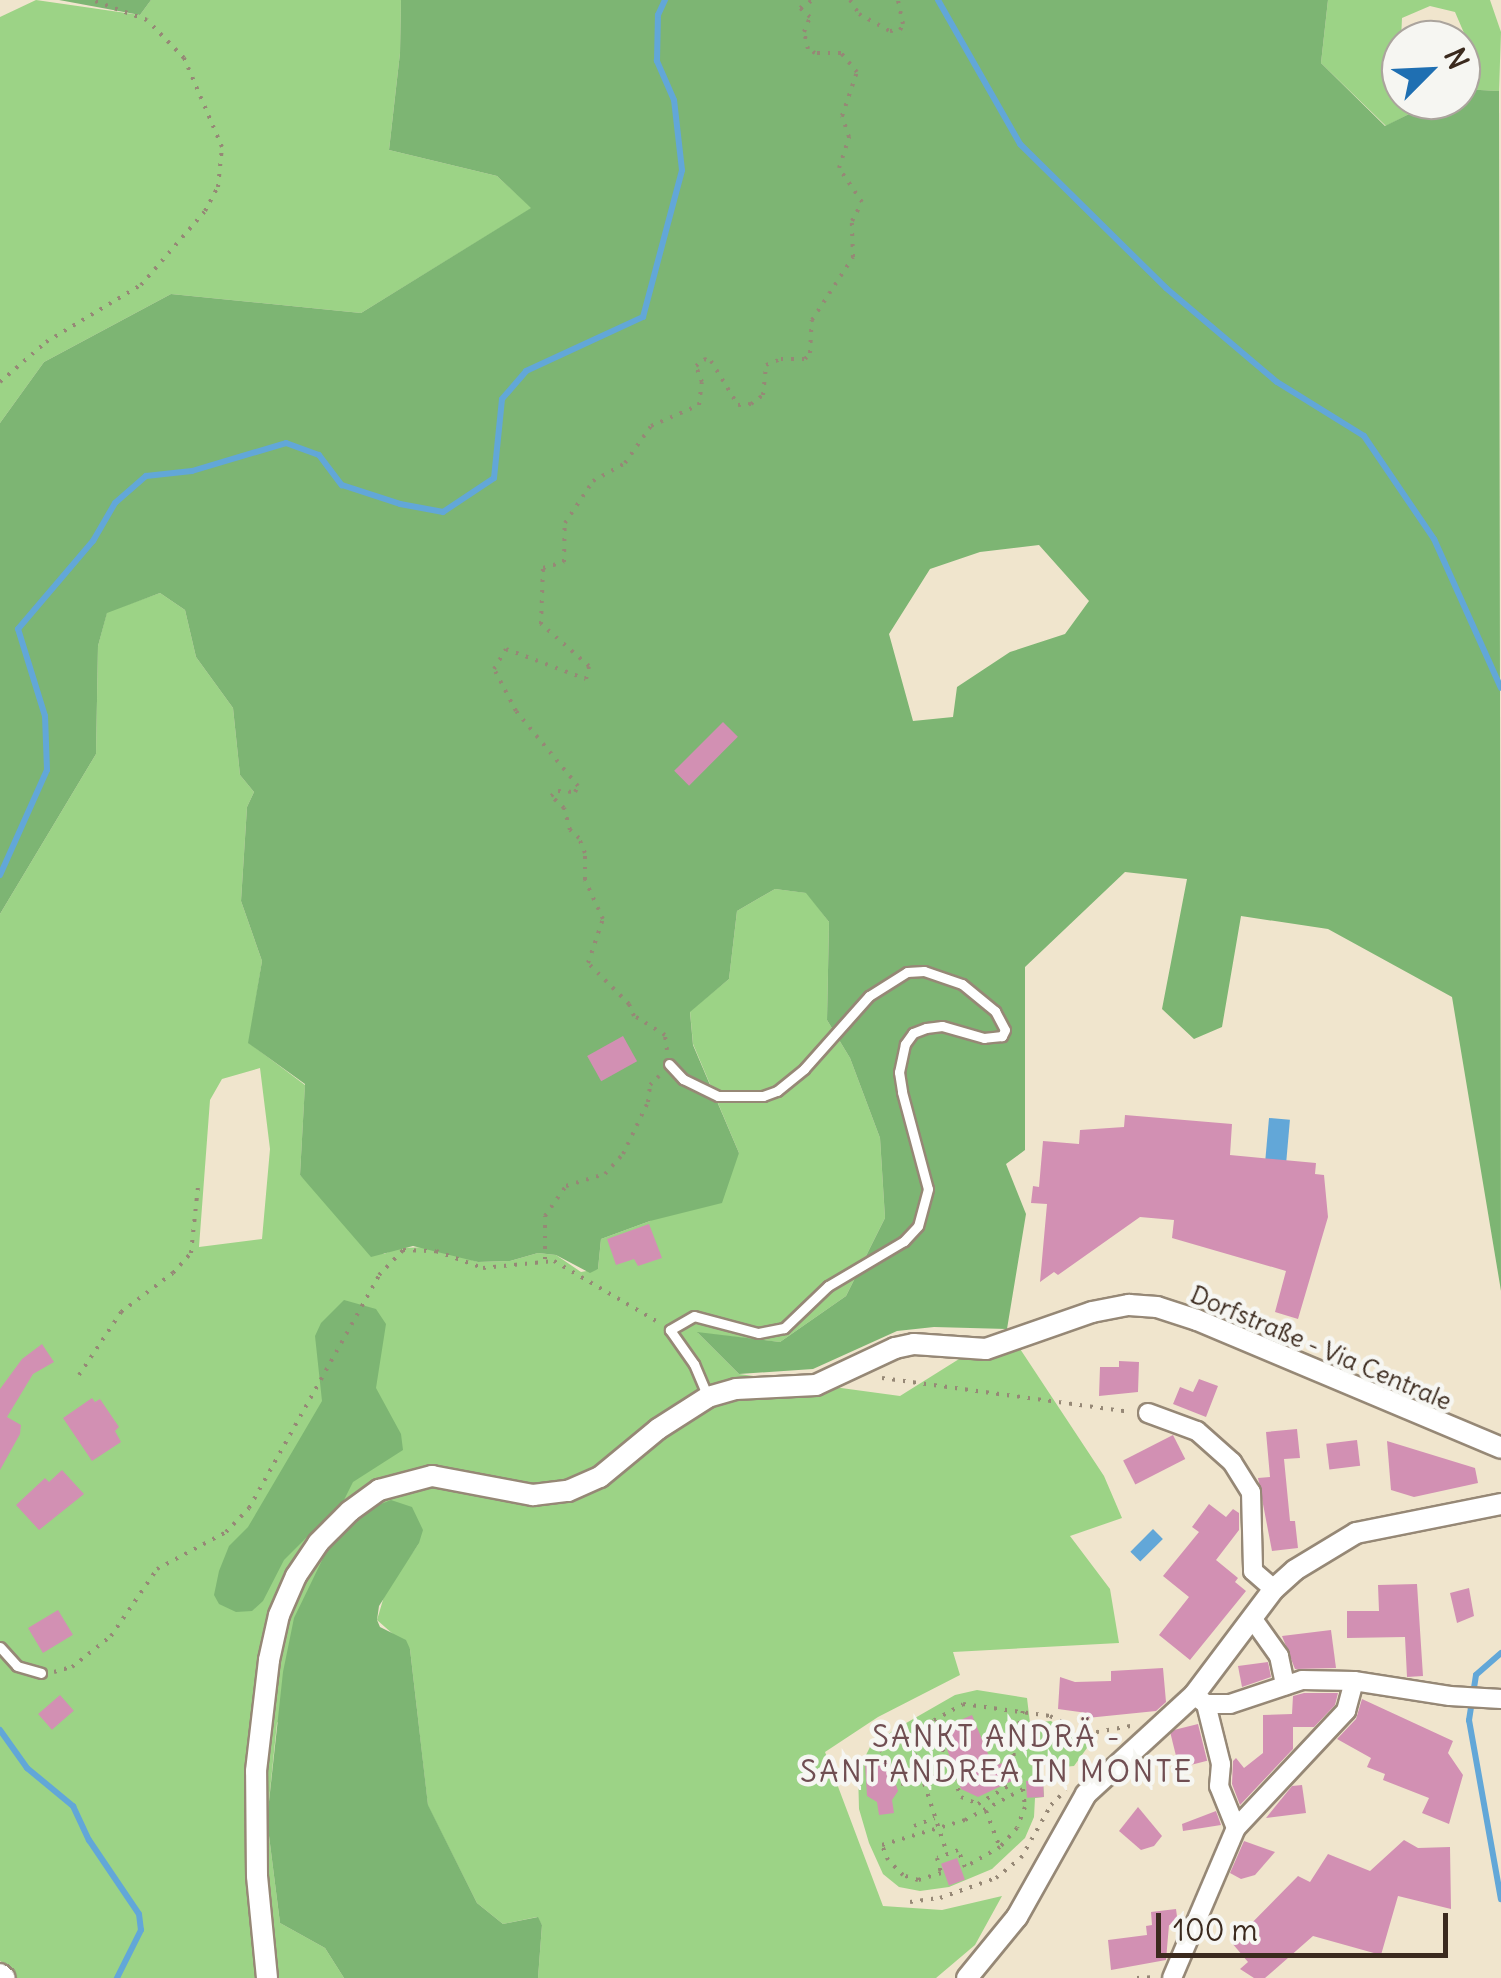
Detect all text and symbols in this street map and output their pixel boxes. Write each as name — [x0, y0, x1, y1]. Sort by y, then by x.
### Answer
north arrow — [1381, 20, 1481, 120]
text: N — [1436, 42, 1477, 75]
street label: Dorfstraße - Via Centrale — [1186, 1279, 1456, 1417]
district label: SANKT ANDRÄ - SANT'ANDREA IN MONTE — [800, 1718, 1194, 1788]
scale bar — [1161, 1893, 1454, 1955]
text: 100 m — [1173, 1911, 1258, 1949]

